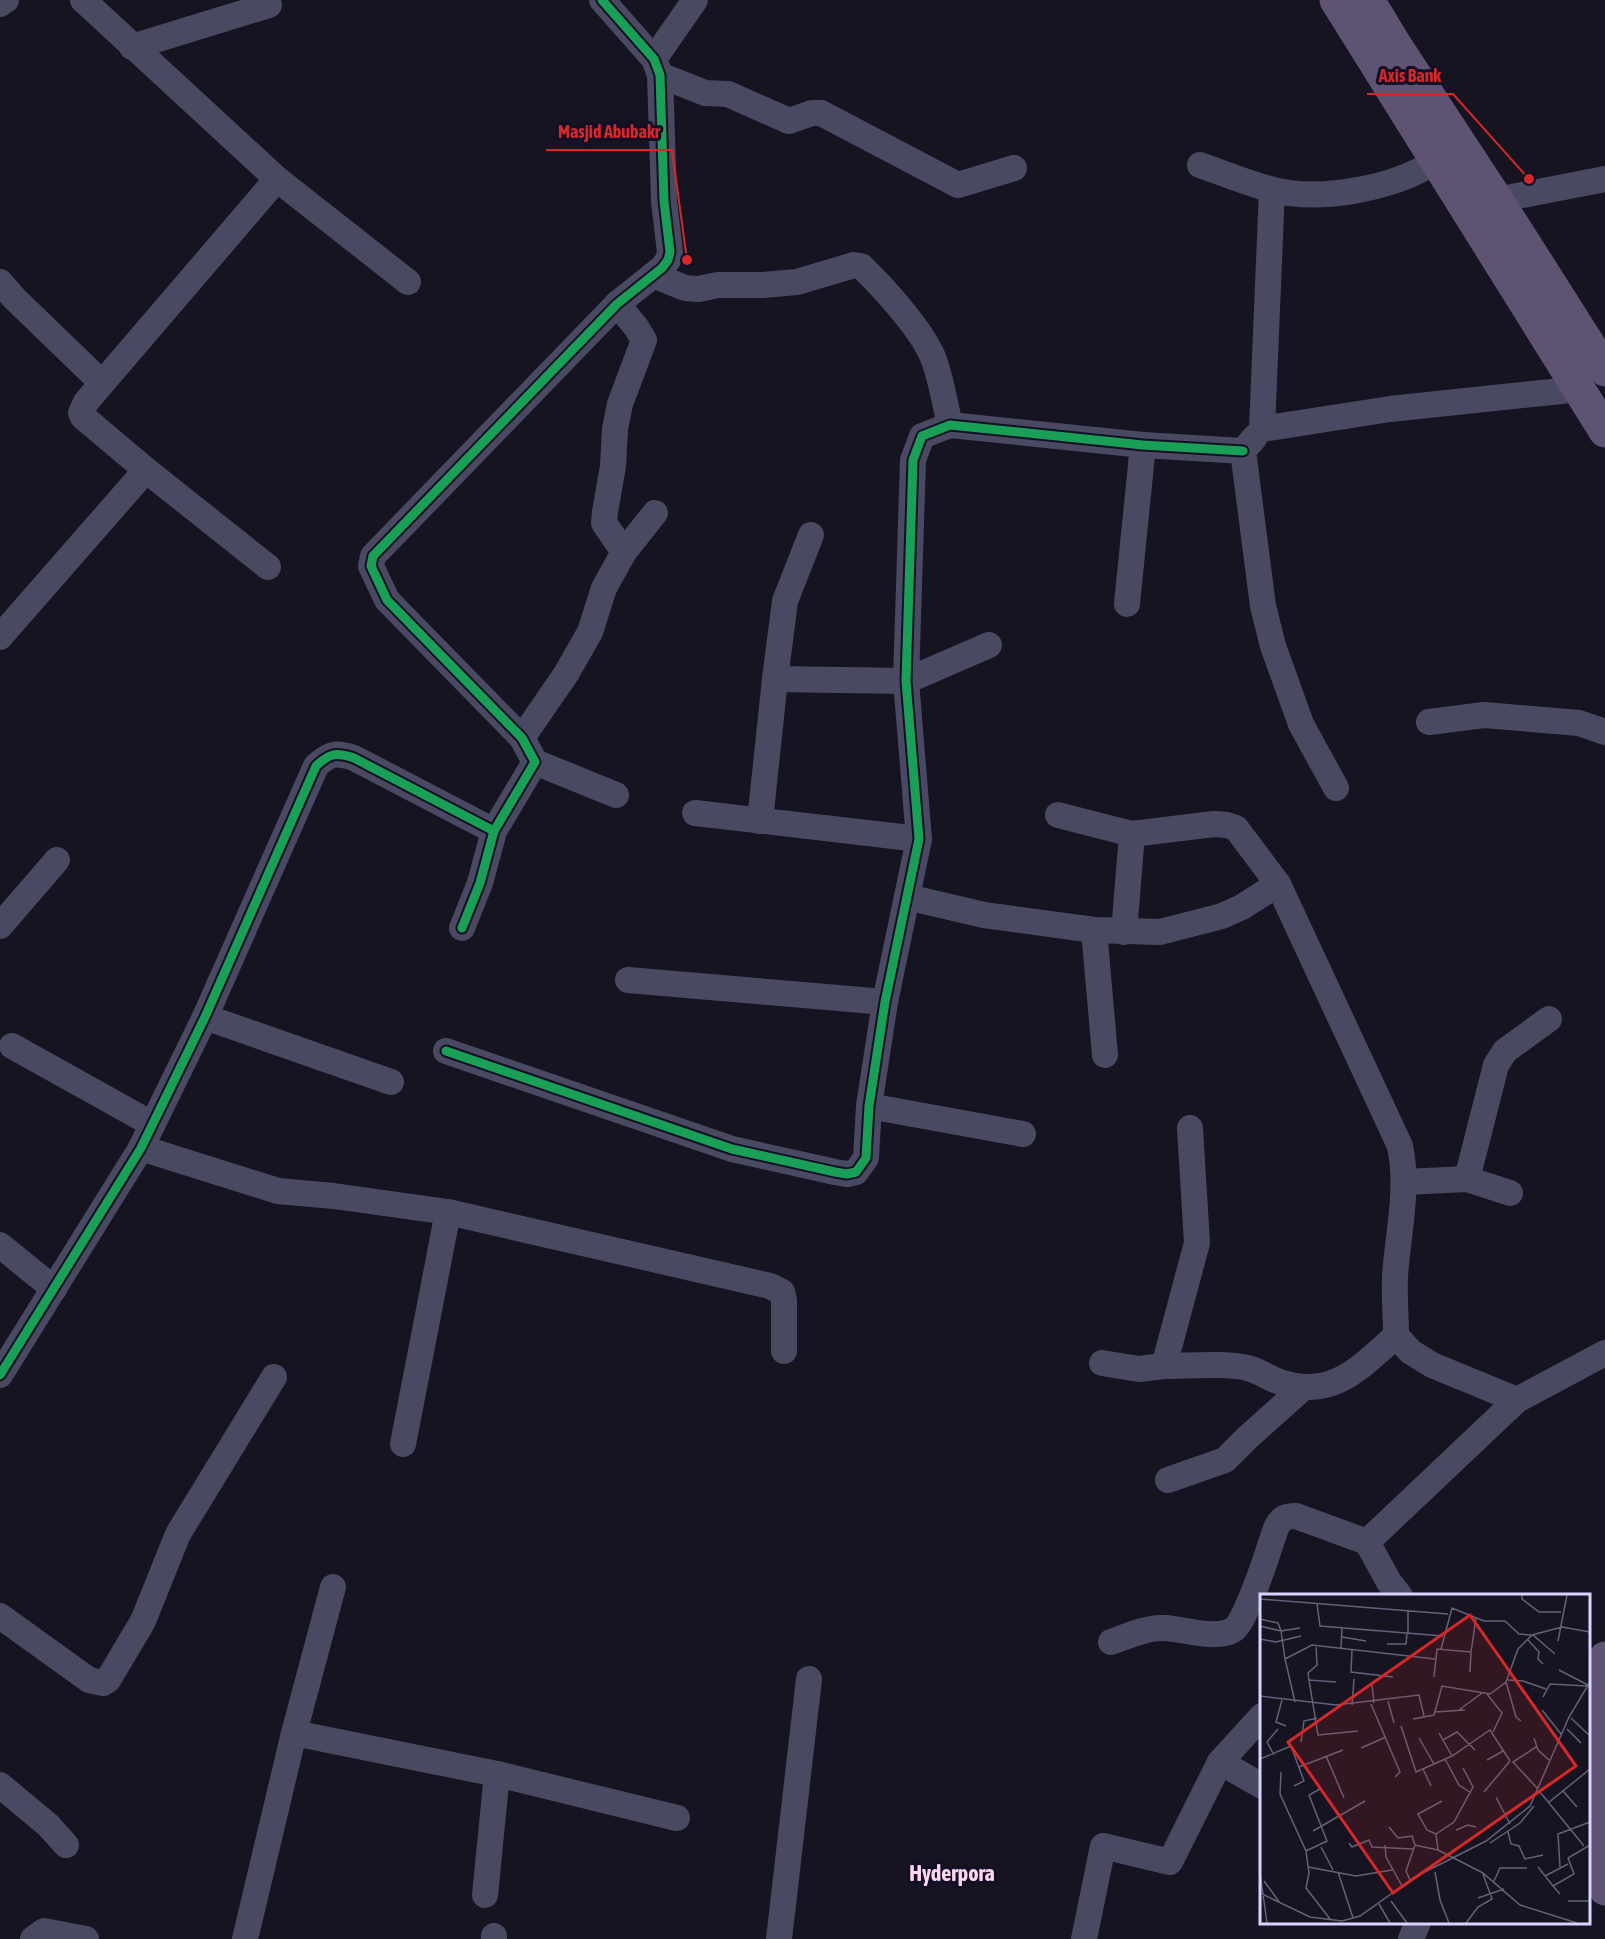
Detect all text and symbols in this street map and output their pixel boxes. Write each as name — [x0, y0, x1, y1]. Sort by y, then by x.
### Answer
callout: Axis Bank — [1367, 58, 1453, 94]
text: Axis Bank — [1378, 65, 1442, 86]
callout: Masjid Abubakr — [546, 114, 672, 150]
text: Masjid Abubakr — [558, 121, 661, 142]
inset map — [1260, 1594, 1590, 1924]
district label: Hyderpora — [909, 1860, 995, 1886]

